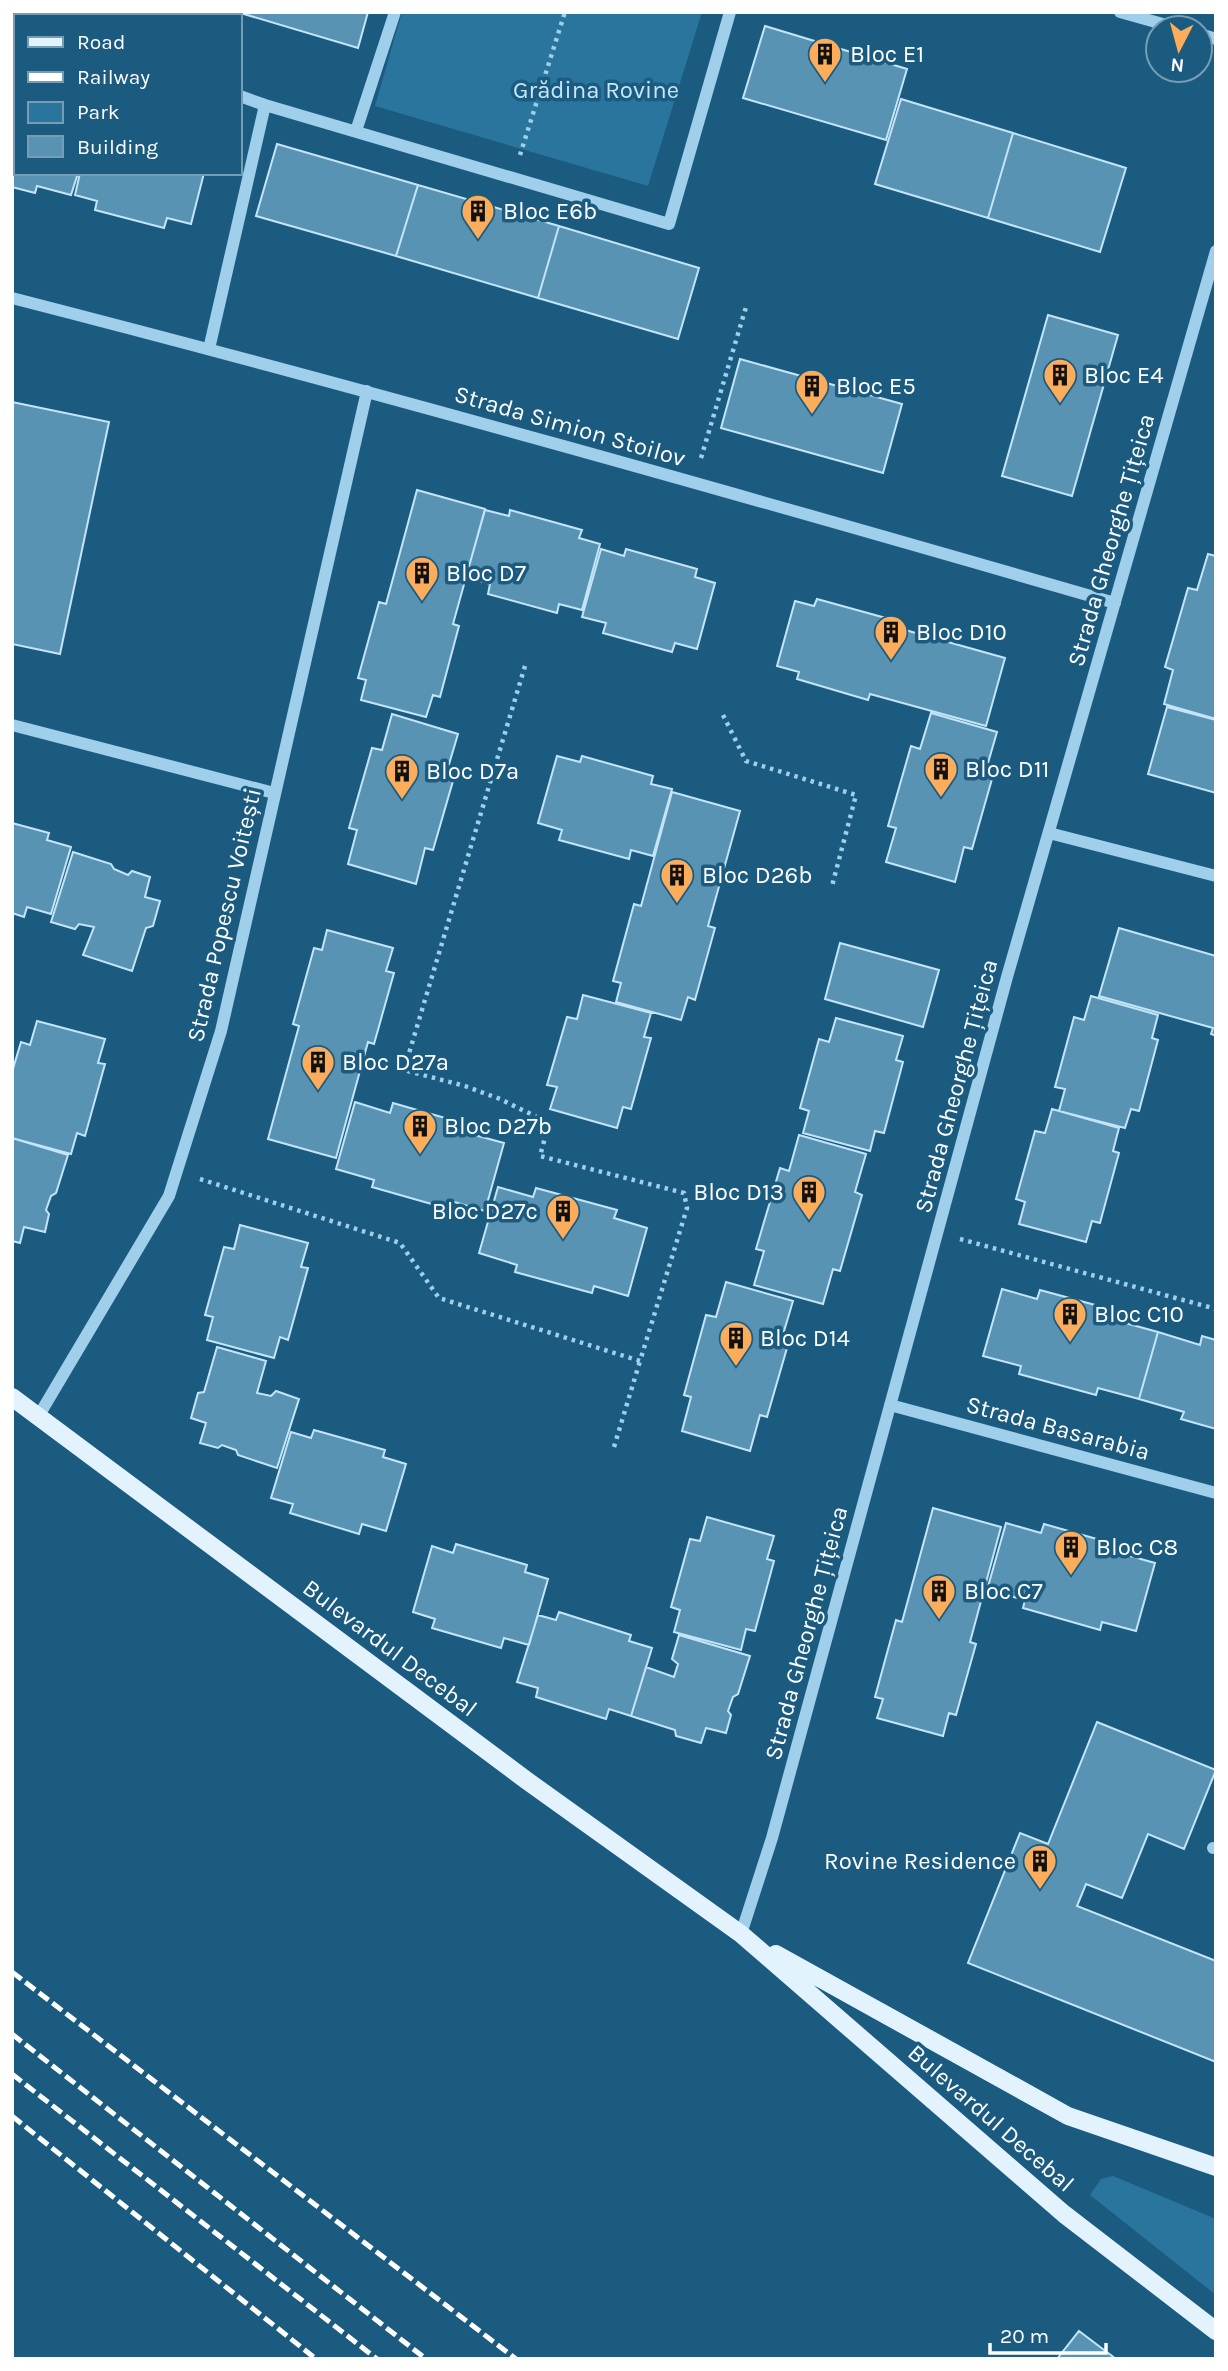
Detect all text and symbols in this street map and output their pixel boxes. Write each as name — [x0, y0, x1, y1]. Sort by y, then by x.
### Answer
legend — [14, 14, 242, 175]
north arrow — [1144, 14, 1214, 84]
text: Road — [77, 30, 125, 54]
building icon: Bloc E1 — [806, 35, 844, 84]
place label: Bloc E1 — [850, 40, 924, 68]
text: N — [1169, 53, 1185, 77]
text: Railway — [77, 65, 150, 89]
park label: Grădina Rovine — [513, 76, 679, 104]
text: Park — [77, 100, 120, 124]
text: Building — [77, 135, 158, 159]
building icon: Bloc E6b — [459, 192, 497, 241]
place label: Bloc E6b — [503, 197, 597, 225]
building icon: Bloc E4 — [1041, 356, 1079, 405]
place label: Bloc E4 — [1084, 361, 1164, 389]
building icon: Bloc E5 — [793, 367, 831, 416]
place label: Bloc E5 — [836, 372, 916, 400]
street label: Strada Simion Stoilov — [451, 380, 689, 472]
street label: Strada Gheorghe Țițeica — [1061, 410, 1161, 670]
building icon: Bloc D7 — [403, 554, 441, 603]
place label: Bloc D7 — [446, 559, 526, 587]
building icon: Bloc D10 — [872, 613, 910, 662]
place label: Bloc D10 — [916, 618, 1007, 646]
building icon: Bloc D11 — [922, 750, 960, 799]
building icon: Bloc D7a — [383, 752, 421, 801]
place label: Bloc D11 — [965, 755, 1050, 783]
place label: Bloc D7a — [426, 757, 519, 785]
street label: Strada Popescu Voitești — [181, 785, 267, 1045]
building icon: Bloc D26b — [658, 856, 696, 905]
place label: Bloc D26b — [702, 861, 813, 889]
street label: Strada Gheorghe Țițeica — [909, 956, 1003, 1216]
building icon: Bloc D27a — [299, 1043, 337, 1092]
place label: Bloc D27a — [342, 1048, 449, 1076]
building icon: Bloc D27b — [401, 1107, 439, 1156]
place label: Bloc D27b — [444, 1112, 552, 1140]
building icon: Bloc D13 — [790, 1173, 828, 1222]
place label: Bloc D13 — [693, 1178, 784, 1206]
building icon: Bloc D27c — [544, 1192, 582, 1241]
place label: Bloc D27c — [432, 1197, 538, 1225]
building icon: Bloc C10 — [1051, 1295, 1089, 1344]
place label: Bloc C10 — [1094, 1300, 1184, 1328]
building icon: Bloc D14 — [717, 1319, 755, 1368]
place label: Bloc D14 — [760, 1324, 850, 1352]
street label: Strada Basarabia — [963, 1390, 1153, 1466]
street label: Strada Gheorghe Țițeica — [759, 1503, 853, 1763]
building icon: Bloc C8 — [1052, 1528, 1090, 1577]
place label: Bloc C8 — [1096, 1533, 1178, 1561]
building icon: Bloc C7 — [920, 1572, 958, 1621]
street label: Bulevardul Decebal — [297, 1573, 483, 1723]
place label: Bloc C7 — [964, 1577, 1043, 1605]
building icon: Rovine Residence — [1021, 1842, 1059, 1891]
place label: Rovine Residence — [824, 1847, 1016, 1875]
street label: Bulevardul Decebal — [902, 2038, 1080, 2198]
scale bar — [990, 2312, 1106, 2356]
text: 20 m — [1000, 2324, 1049, 2348]

